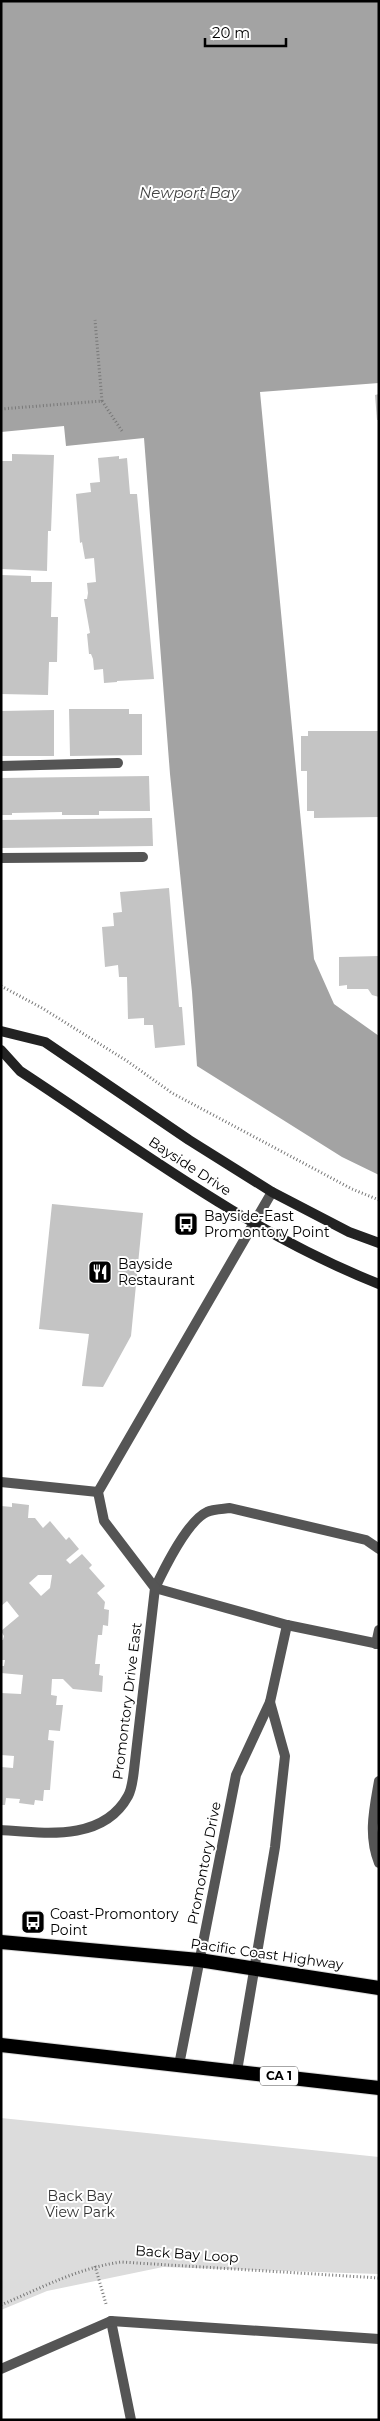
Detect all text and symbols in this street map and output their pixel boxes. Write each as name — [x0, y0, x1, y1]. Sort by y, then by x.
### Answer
scale bar — [205, 15, 286, 47]
text: 20 m — [212, 23, 250, 42]
water label: Newport Bay — [139, 183, 240, 202]
street label: Bayside Drive — [145, 1133, 235, 1199]
place label: Bayside-East Promontory Point — [204, 1207, 330, 1241]
bus stop icon: Bayside-East Promontory Point — [173, 1211, 199, 1237]
place label: Bayside Restaurant — [118, 1255, 195, 1289]
restaurant icon: Bayside Restaurant — [87, 1259, 113, 1285]
street label: Promontory Drive East — [108, 1621, 146, 1781]
street label: Promontory Drive — [183, 1800, 225, 1926]
place label: Coast-Promontory Point — [50, 1905, 179, 1939]
bus stop icon: Coast-Promontory Point — [20, 1909, 46, 1935]
street label: Pacific Coast Highway — [189, 1934, 345, 1974]
road number: CA 1 — [260, 2066, 298, 2086]
park label: Back Bay View Park — [45, 2187, 115, 2221]
street label: Back Bay Loop — [135, 2241, 239, 2267]

